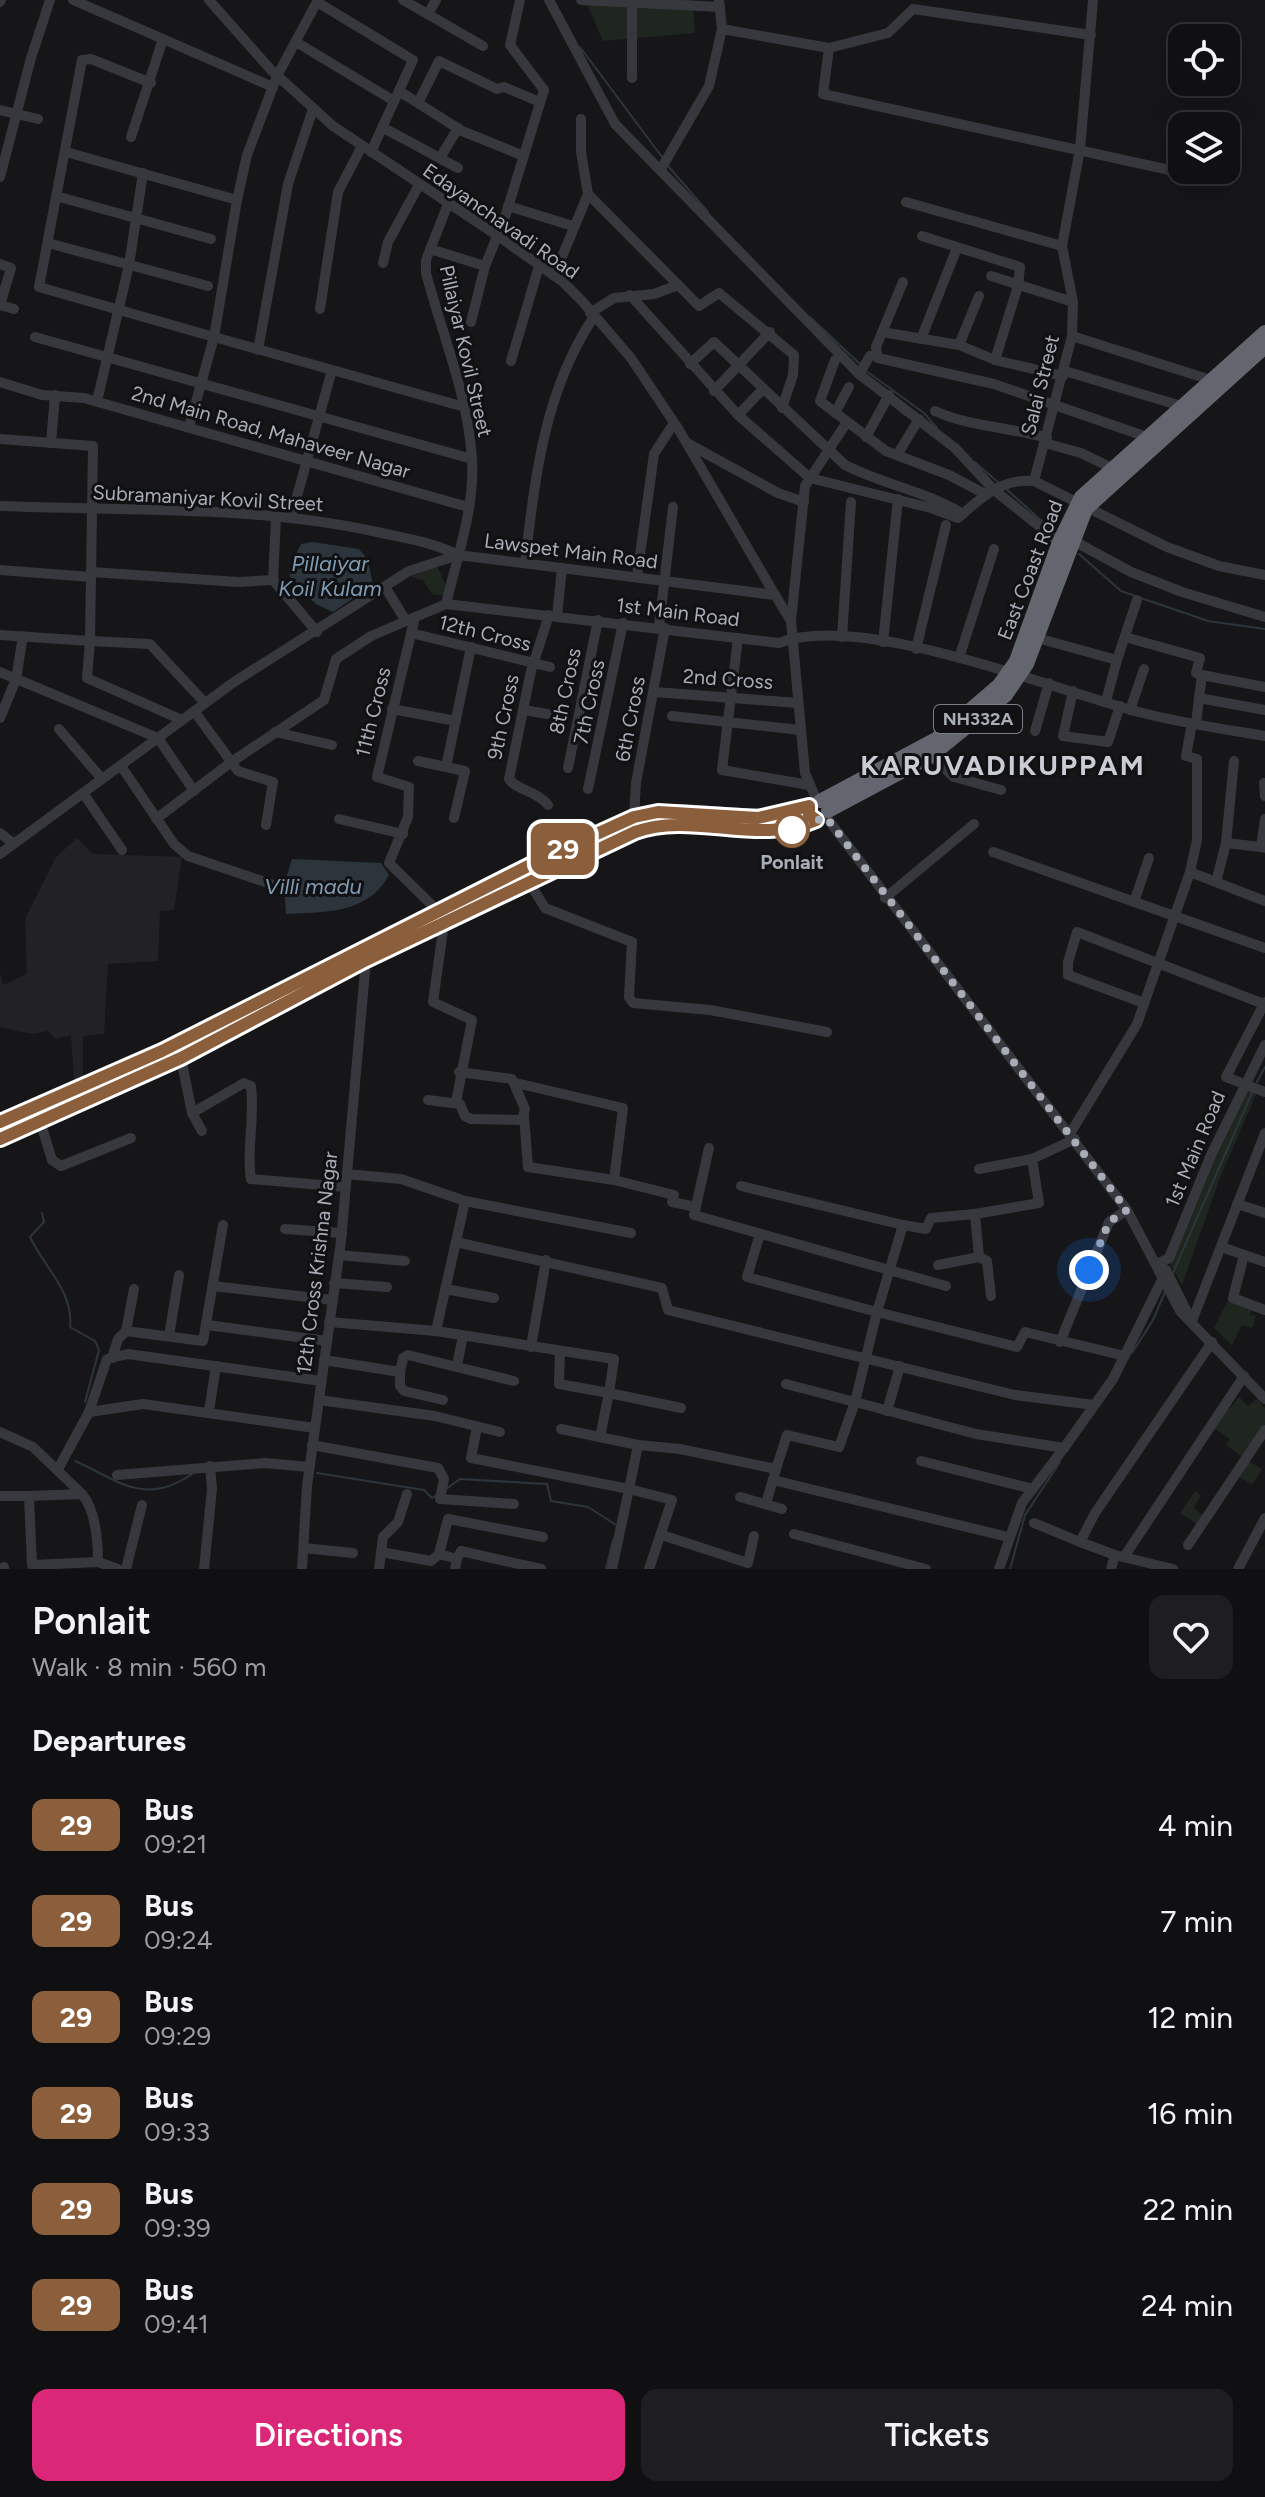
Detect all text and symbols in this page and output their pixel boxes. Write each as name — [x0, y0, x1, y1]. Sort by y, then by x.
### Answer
map controls — [1168, 24, 1240, 184]
button: locate — [1168, 24, 1240, 96]
button: layers — [1168, 112, 1240, 184]
street label: Edayanchavadi Road — [418, 158, 584, 284]
street label: Pillaiyar Kovil Street — [435, 263, 497, 439]
street label: Salai Street — [1016, 332, 1064, 438]
street label: 2nd Main Road, Mahaveer Nagar — [129, 381, 413, 483]
street label: Subramaniyar Kovil Street — [92, 480, 324, 516]
street label: East Coast Road — [992, 497, 1068, 643]
street label: Lawspet Main Road — [483, 528, 659, 574]
water label: Pillaiyar Koil Kulam — [278, 550, 382, 602]
street label: 1st Main Road — [615, 593, 741, 631]
street label: 12th Cross — [436, 610, 534, 656]
street label: 8th Cross — [544, 646, 586, 736]
street label: 7th Cross — [568, 658, 610, 746]
street label: 2nd Cross — [682, 664, 774, 694]
street label: 11th Cross — [350, 665, 396, 759]
street label: 9th Cross — [482, 672, 524, 762]
street label: 6th Cross — [610, 674, 650, 764]
road number: NH332A — [934, 705, 1022, 733]
district label: KARUVADIKUPPAM — [860, 748, 1146, 782]
marker: Ponlait — [775, 813, 809, 847]
line badge: 29 — [527, 823, 599, 875]
text: 29 — [547, 832, 579, 866]
place label: Ponlait — [760, 850, 824, 874]
water label: Villi madu — [264, 873, 362, 900]
street label: 1st Main Road — [1160, 1087, 1230, 1211]
street label: 12th Cross Krishna Nagar — [291, 1150, 343, 1376]
your location — [1069, 1250, 1109, 1290]
button: heart — [1149, 1595, 1233, 1679]
text: Ponlait — [32, 1598, 151, 1644]
text: Walk · 8 min · 560 m — [32, 1651, 266, 1683]
text: Departures — [32, 1722, 186, 1759]
text: Bus — [144, 1791, 193, 1828]
text: 4 min — [1158, 1807, 1233, 1844]
text: 29 — [60, 1808, 92, 1842]
text: 09:21 — [144, 1828, 207, 1860]
text: Bus — [144, 1887, 193, 1924]
text: 7 min — [1160, 1903, 1233, 1940]
text: 29 — [60, 1904, 92, 1938]
text: 09:24 — [144, 1924, 213, 1956]
text: Bus — [144, 1983, 193, 2020]
text: 12 min — [1147, 1999, 1233, 2036]
text: 29 — [60, 2000, 92, 2034]
text: 09:29 — [144, 2020, 211, 2052]
text: Bus — [144, 2079, 193, 2116]
text: 16 min — [1147, 2095, 1233, 2132]
text: 29 — [60, 2096, 92, 2130]
text: 09:33 — [144, 2116, 210, 2148]
text: Bus — [144, 2175, 193, 2212]
text: 22 min — [1143, 2191, 1233, 2228]
text: 29 — [60, 2192, 92, 2226]
text: 09:39 — [144, 2212, 211, 2244]
text: Bus — [144, 2271, 193, 2308]
text: 24 min — [1141, 2287, 1233, 2324]
text: 29 — [60, 2288, 92, 2322]
text: 09:41 — [144, 2308, 209, 2340]
button: Directions — [32, 2389, 625, 2481]
button: Tickets — [641, 2389, 1233, 2481]

